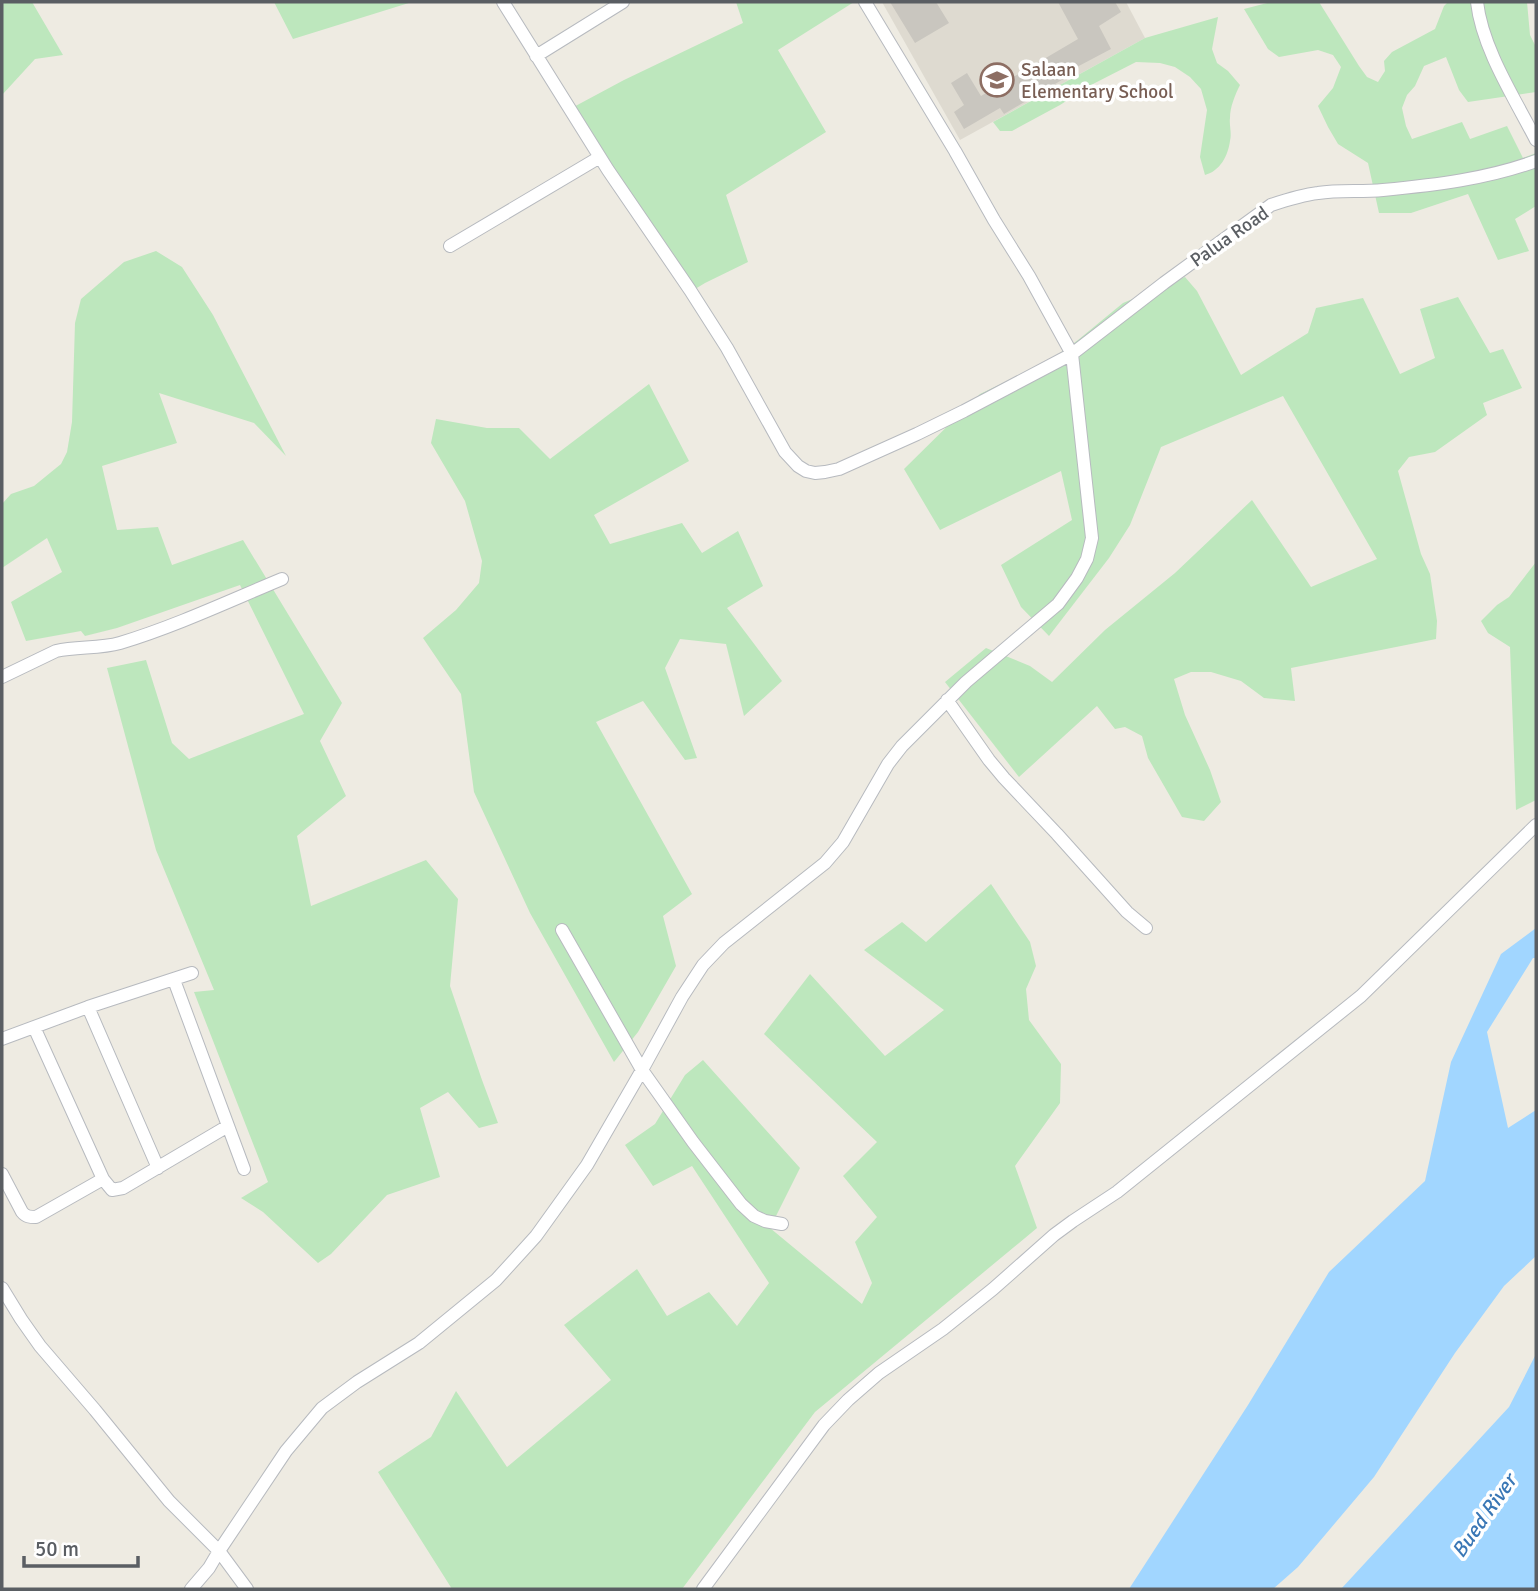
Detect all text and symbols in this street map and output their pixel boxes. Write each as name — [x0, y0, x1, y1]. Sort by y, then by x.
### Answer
place label: Salaan Elementary School — [1021, 58, 1174, 104]
school or university icon: Salaan Elementary School — [978, 61, 1016, 99]
street label: Palua Road — [1186, 201, 1273, 273]
water label: Bued River — [1446, 1467, 1524, 1563]
scale bar — [24, 1524, 138, 1568]
text: 50 m — [35, 1536, 79, 1562]

